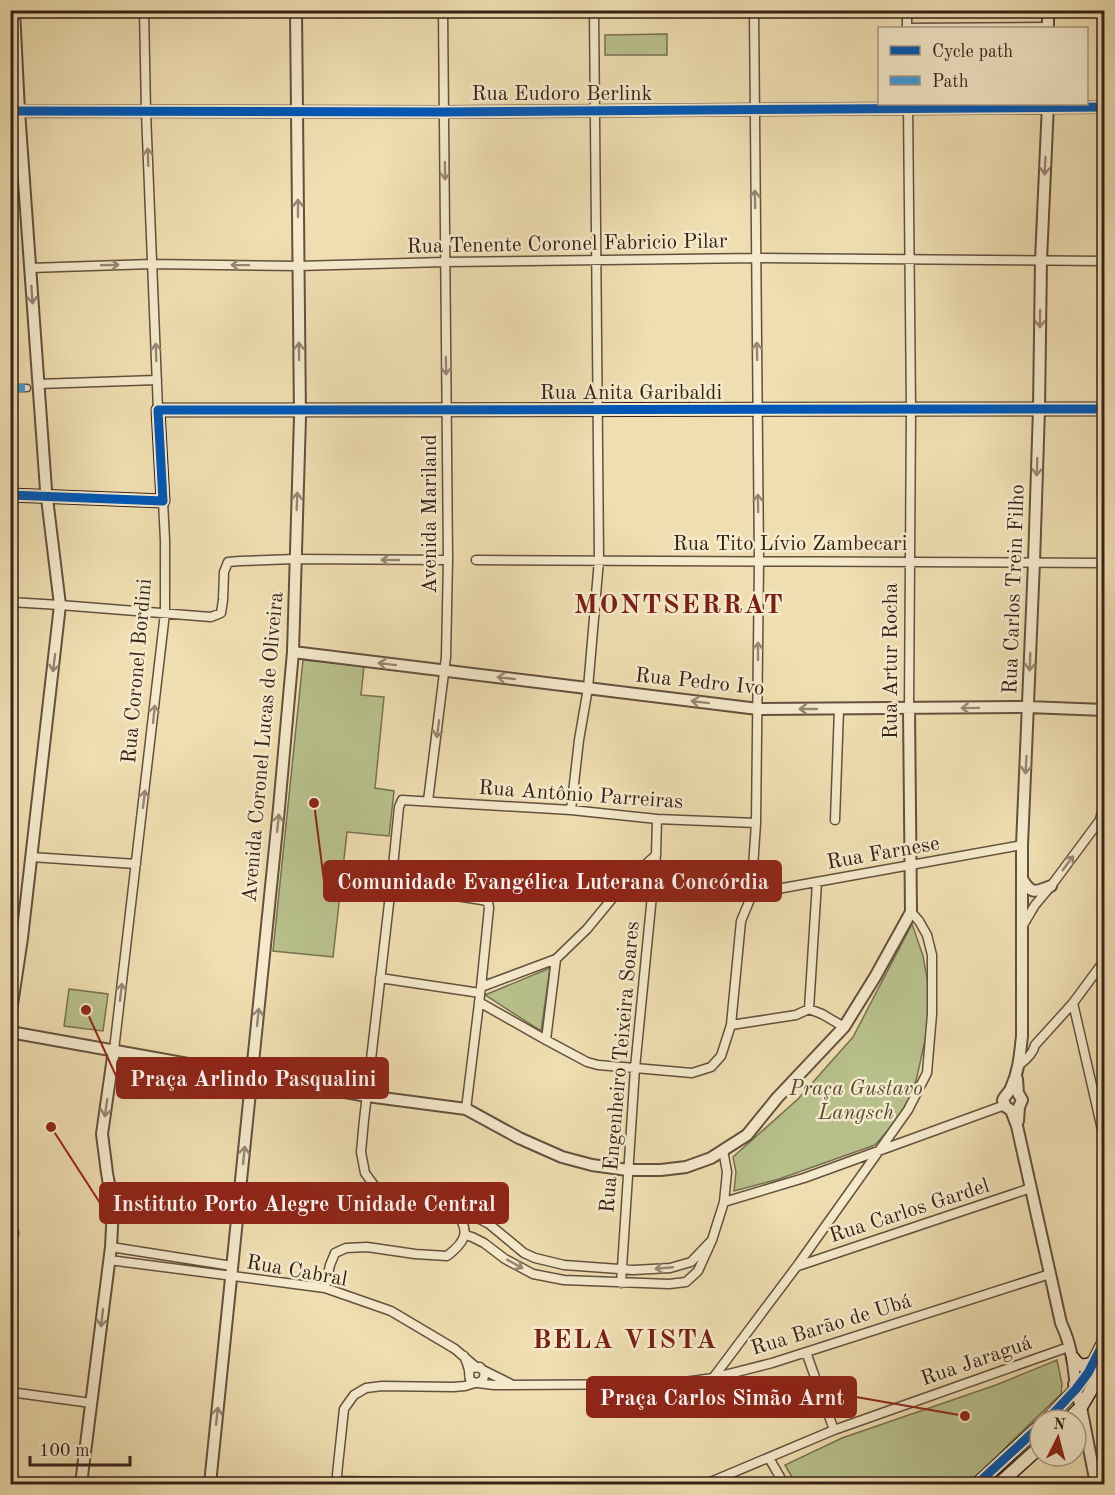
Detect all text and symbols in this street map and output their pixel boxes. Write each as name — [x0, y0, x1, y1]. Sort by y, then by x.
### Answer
legend — [878, 27, 1088, 105]
text: Cycle path — [932, 43, 1013, 61]
text: Path — [932, 73, 969, 91]
street label: Rua Eudoro Berlink — [472, 84, 653, 105]
one-way arrow — [143, 147, 154, 167]
one-way arrow — [1039, 156, 1050, 176]
one-way arrow — [439, 160, 450, 180]
one-way arrow — [750, 190, 761, 210]
one-way arrow — [292, 198, 304, 218]
street label: Rua Tenente Coronel Fabricio Pilar — [406, 231, 728, 258]
one-way arrow — [230, 259, 250, 271]
one-way arrow — [99, 260, 119, 271]
one-way arrow — [27, 285, 38, 305]
one-way arrow — [1034, 308, 1046, 328]
one-way arrow — [751, 341, 763, 361]
one-way arrow — [150, 342, 161, 362]
one-way arrow — [293, 342, 305, 362]
one-way arrow — [441, 355, 452, 375]
street label: Rua Anita Garibaldi — [540, 383, 722, 404]
street label: Avenida Mariland — [420, 434, 441, 594]
one-way arrow — [1031, 457, 1043, 477]
street label: Rua Carlos Trein Filho — [1000, 484, 1029, 694]
one-way arrow — [291, 492, 303, 511]
one-way arrow — [753, 493, 764, 513]
street label: Rua Tito Lívio Zambecari — [673, 534, 907, 555]
one-way arrow — [380, 554, 400, 566]
street label: Rua Coronel Bordini — [119, 578, 156, 765]
street label: Rua Artur Rocha — [881, 583, 902, 739]
street label: Avenida Coronel Lucas de Oliveira — [239, 591, 288, 903]
district label: MONTSERRAT — [574, 592, 784, 619]
one-way arrow — [752, 641, 764, 661]
one-way arrow — [48, 652, 59, 672]
one-way arrow — [1024, 652, 1036, 672]
one-way arrow — [377, 658, 397, 669]
street label: Rua Pedro Ivo — [634, 665, 766, 700]
one-way arrow — [497, 672, 517, 683]
one-way arrow — [690, 696, 710, 707]
one-way arrow — [960, 702, 980, 713]
one-way arrow — [799, 703, 819, 715]
one-way arrow — [148, 705, 159, 725]
one-way arrow — [432, 718, 443, 738]
one-way arrow — [1020, 755, 1031, 775]
street label: Rua Antônio Parreiras — [478, 778, 684, 813]
one-way arrow — [139, 789, 150, 809]
one-way arrow — [273, 813, 284, 833]
street label: Rua Farnese — [825, 833, 941, 874]
one-way arrow — [1061, 855, 1074, 871]
callout: Comunidade Evangélica Luterana Concórdia — [324, 861, 781, 901]
text: Comunidade Evangélica Luterana Concórdia — [337, 872, 769, 894]
street label: Rua Engenheiro Teixeira Soares — [597, 920, 644, 1214]
one-way arrow — [116, 983, 127, 1003]
one-way arrow — [253, 1007, 264, 1027]
callout: Praça Arlindo Pasqualini — [117, 1058, 388, 1098]
text: Praça Arlindo Pasqualini — [130, 1069, 376, 1091]
park label: Praça Gustavo Langsch — [788, 1079, 923, 1124]
one-way arrow — [100, 1098, 111, 1118]
one-way arrow — [239, 1146, 250, 1166]
street label: Rua Carlos Gardel — [827, 1176, 992, 1247]
callout: Instituto Porto Alegre Unidade Central — [100, 1183, 508, 1223]
text: Instituto Porto Alegre Unidade Central — [112, 1194, 496, 1216]
street label: Rua Cabral — [245, 1252, 349, 1291]
one-way arrow — [506, 1258, 523, 1270]
one-way arrow — [654, 1263, 674, 1274]
street label: Rua Barão de Ubá — [749, 1291, 914, 1360]
one-way arrow — [96, 1307, 107, 1327]
district label: BELA VISTA — [532, 1327, 718, 1354]
street label: Rua Jaraguá — [918, 1333, 1035, 1390]
callout: Praça Carlos Simão Arnt — [587, 1377, 856, 1417]
text: Praça Carlos Simão Arnt — [599, 1388, 845, 1410]
one-way arrow — [212, 1406, 223, 1426]
north arrow — [1028, 1408, 1088, 1468]
text: N — [1052, 1416, 1067, 1434]
scale bar — [30, 1429, 130, 1467]
text: 100 m — [39, 1442, 90, 1460]

